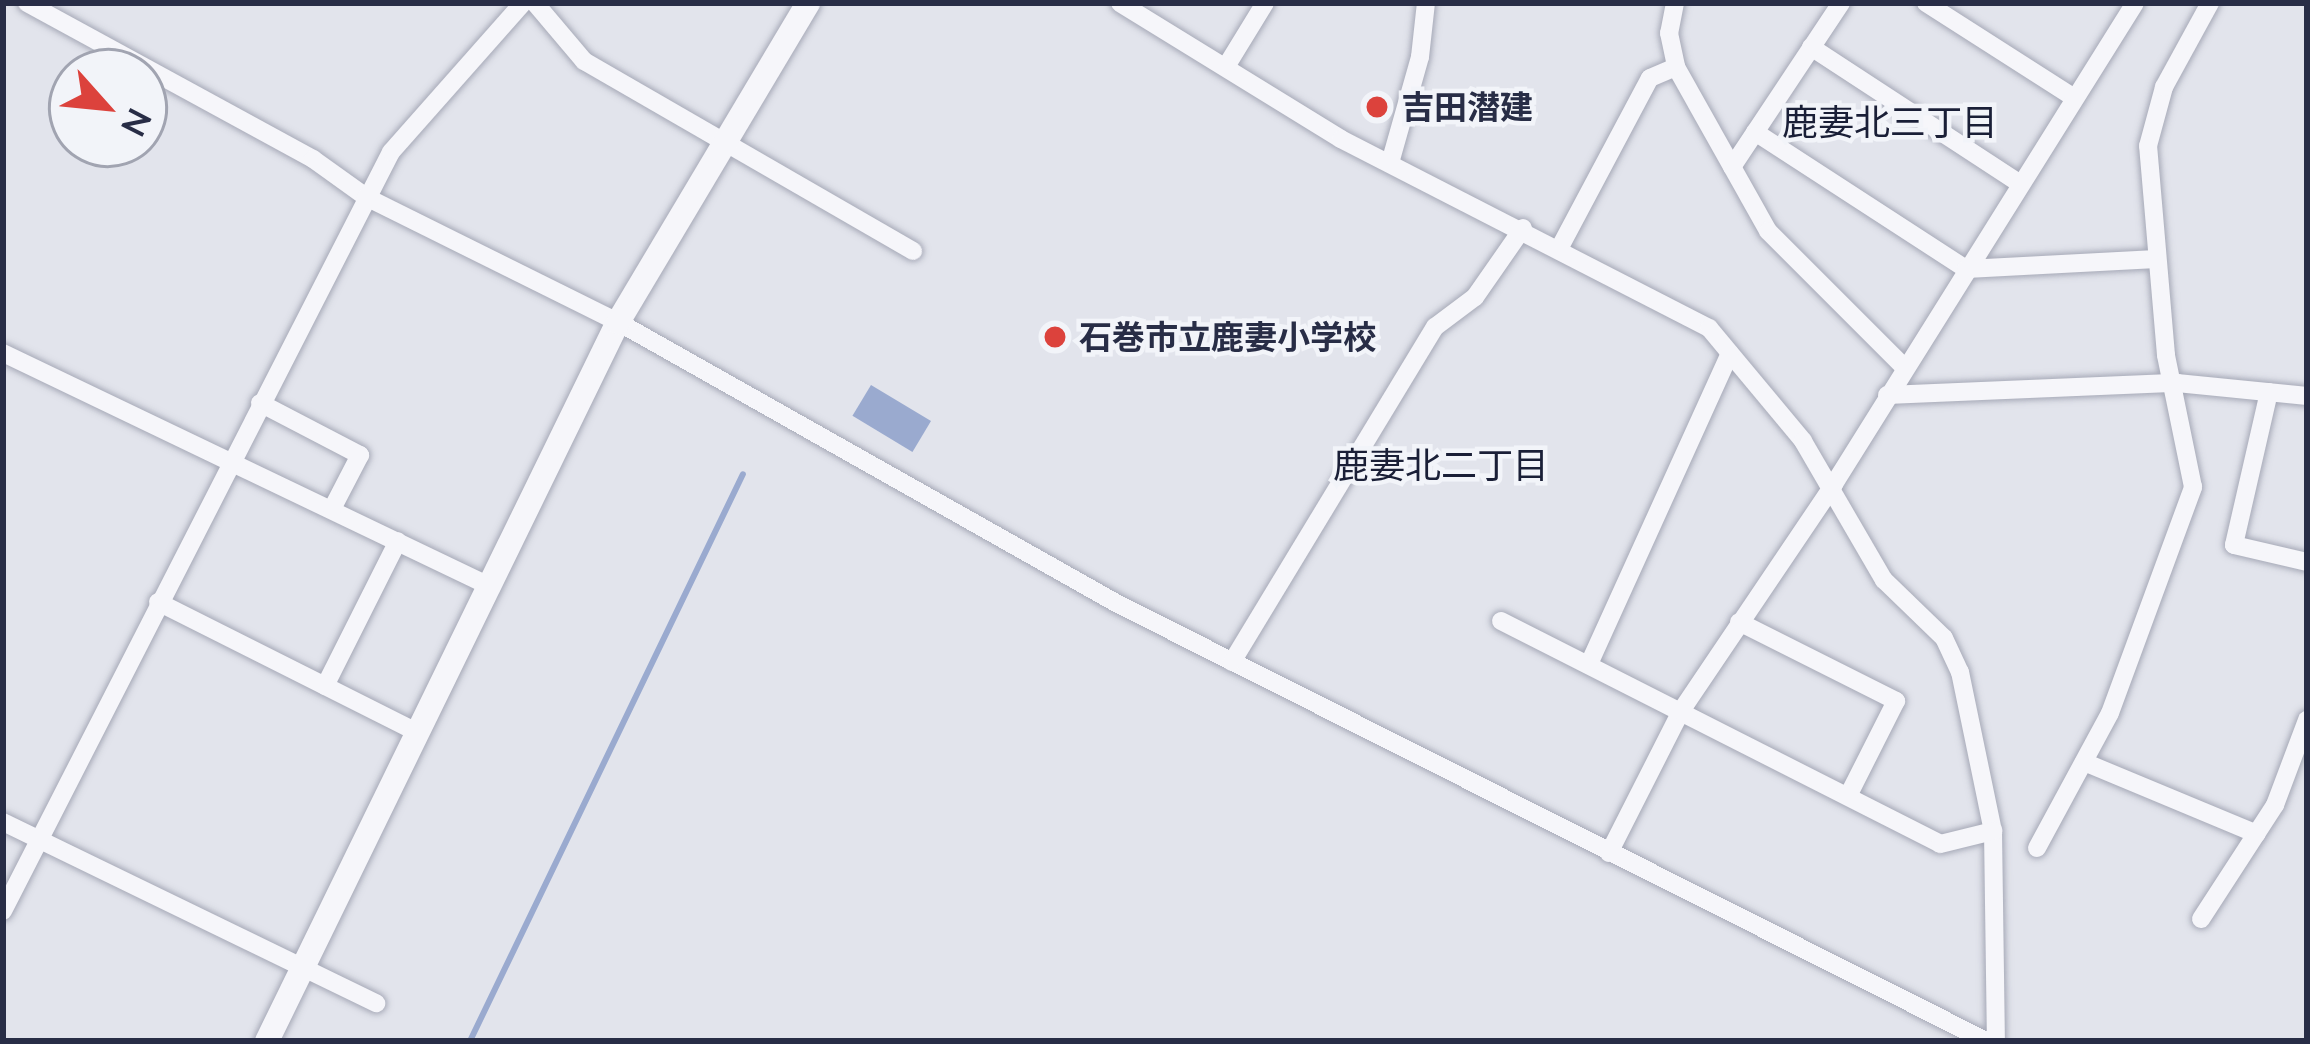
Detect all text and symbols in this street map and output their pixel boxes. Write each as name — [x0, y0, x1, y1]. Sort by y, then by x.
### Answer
north arrow — [48, 48, 168, 168]
place label: 吉田潜建 — [1401, 87, 1533, 127]
marker: 吉田潜建 — [1364, 94, 1390, 120]
district label: 鹿妻北三丁目 — [1782, 100, 1998, 144]
text: N — [114, 103, 161, 143]
place label: 石巻市立鹿妻小学校 — [1079, 317, 1376, 357]
marker: 石巻市立鹿妻小学校 — [1042, 324, 1068, 350]
district label: 鹿妻北二丁目 — [1333, 443, 1549, 487]

